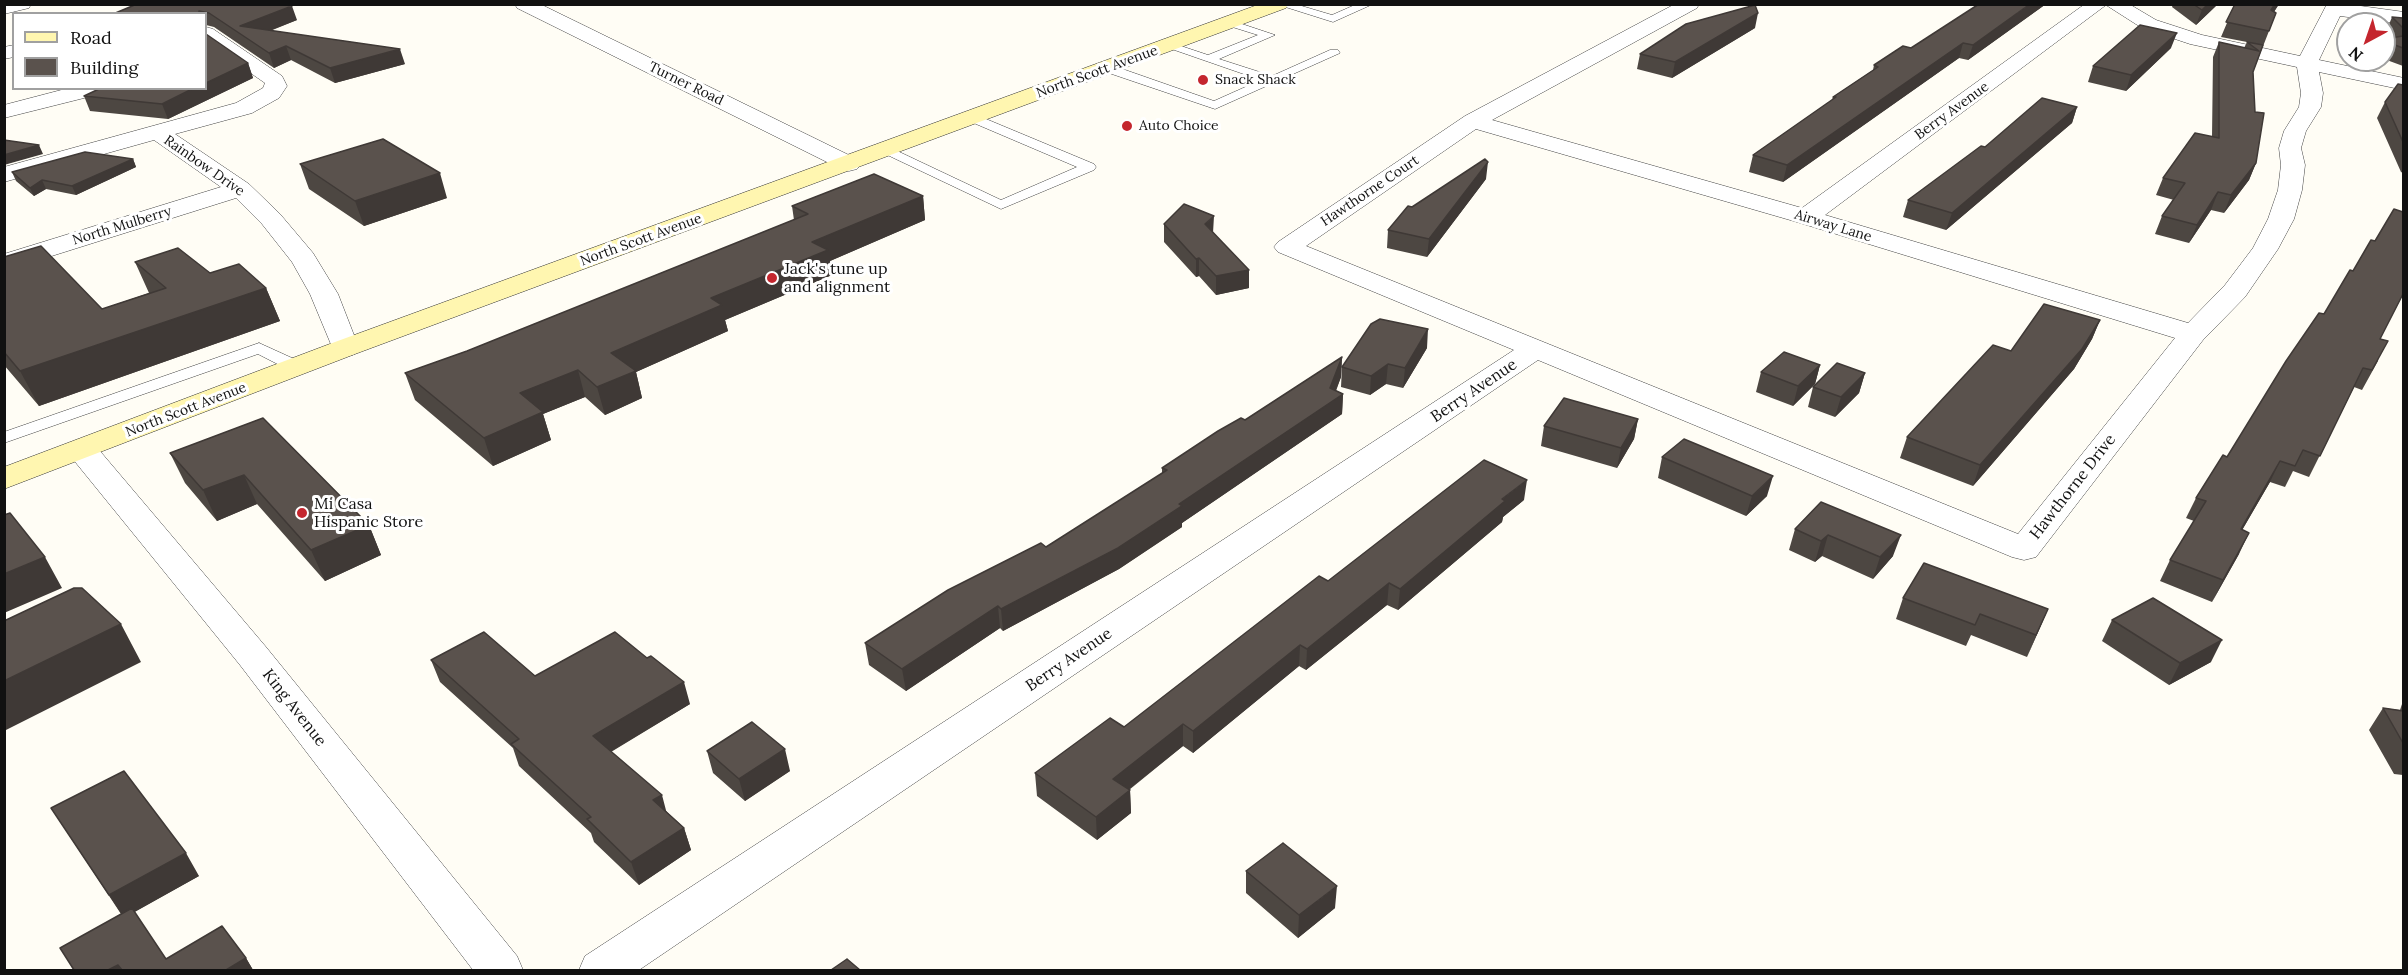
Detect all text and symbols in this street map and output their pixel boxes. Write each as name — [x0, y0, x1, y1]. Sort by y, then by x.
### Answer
legend — [12, 12, 207, 90]
north arrow — [2336, 12, 2396, 72]
text: Road — [70, 26, 112, 49]
street label: North Scott Avenue — [1034, 42, 1160, 102]
text: N — [2345, 43, 2367, 66]
text: Building — [70, 56, 138, 79]
street label: Turner Road — [646, 59, 726, 109]
place label: Snack Shack — [1215, 72, 1296, 88]
marker: Snack Shack — [1196, 73, 1210, 87]
street label: Berry Avenue — [1912, 79, 1992, 143]
place label: Auto Choice — [1139, 118, 1219, 134]
marker: Auto Choice — [1120, 119, 1134, 133]
street label: Rainbow Drive — [160, 132, 248, 200]
street label: Hawthorne Court — [1318, 152, 1422, 230]
street label: North Mulberry — [70, 203, 174, 249]
street label: Airway Lane — [1792, 206, 1874, 246]
street label: North Scott Avenue — [578, 210, 704, 270]
place label: Jack's tune up and alignment — [784, 259, 890, 297]
marker: Jack's tune up and alignment — [765, 271, 779, 285]
street label: Berry Avenue — [1427, 355, 1521, 427]
street label: North Scott Avenue — [123, 379, 249, 441]
street label: Hawthorne Drive — [2026, 431, 2120, 543]
place label: Mi Casa Hispanic Store — [314, 494, 423, 532]
marker: Mi Casa Hispanic Store — [295, 506, 309, 520]
street label: Berry Avenue — [1022, 624, 1116, 696]
street label: King Avenue — [258, 666, 330, 750]

